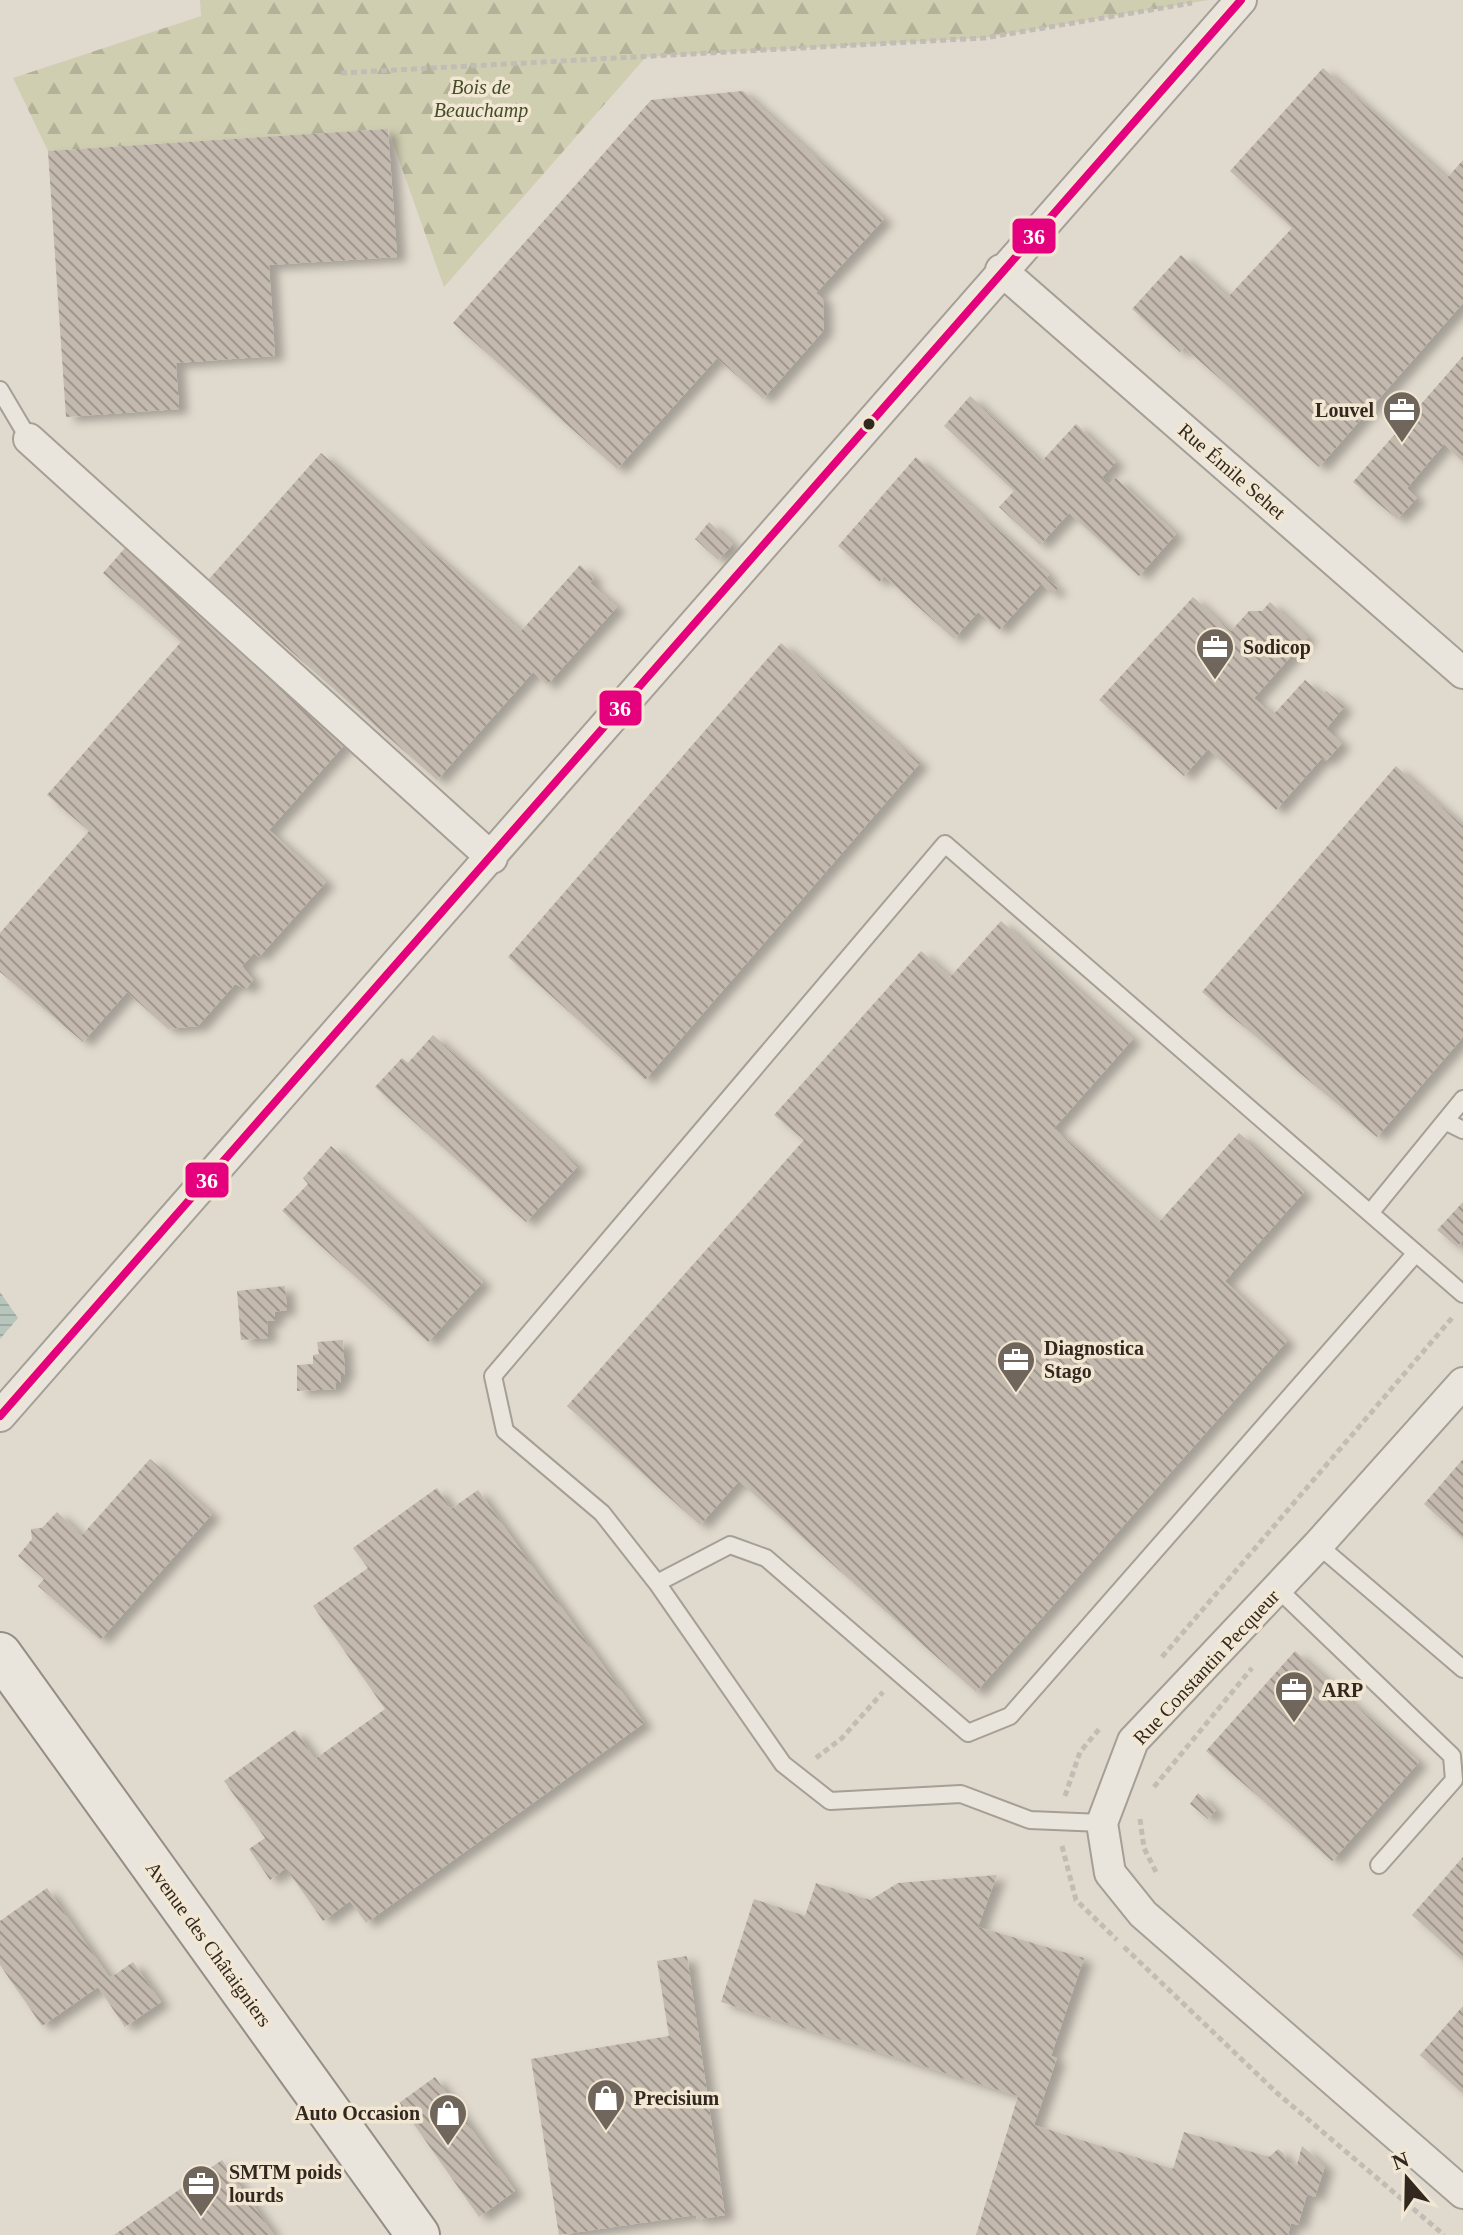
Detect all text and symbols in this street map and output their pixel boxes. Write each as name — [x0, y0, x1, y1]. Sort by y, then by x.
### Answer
park label: Bois de Beauchamp — [434, 76, 528, 122]
line badge: 36 — [1011, 217, 1057, 255]
text: 36 — [1023, 224, 1045, 249]
office icon: Louvel — [1381, 389, 1423, 444]
place label: Louvel — [1315, 399, 1374, 421]
unlabelled marker — [861, 416, 877, 432]
street label: Rue Émile Sehet — [1174, 419, 1290, 524]
office icon: Sodicop — [1194, 626, 1236, 681]
place label: Sodicop — [1243, 636, 1311, 659]
line badge: 36 — [598, 689, 643, 727]
text: 36 — [609, 696, 631, 721]
line badge: 36 — [184, 1161, 230, 1199]
text: 36 — [196, 1168, 218, 1193]
place label: Diagnostica Stago — [1044, 1337, 1144, 1383]
office icon: Diagnostica Stago — [995, 1339, 1037, 1394]
street label: Rue Constantin Pecqueur — [1129, 1585, 1284, 1750]
office icon: ARP — [1273, 1669, 1315, 1724]
place label: ARP — [1322, 1679, 1363, 1701]
street label: Avenue des Châtaigniers — [141, 1857, 276, 2032]
shop icon: Precisium — [585, 2077, 627, 2132]
place label: Precisium — [634, 2087, 720, 2109]
shop icon: Auto Occasion — [427, 2092, 469, 2147]
place label: Auto Occasion — [295, 2102, 420, 2124]
north arrow — [1367, 2139, 1447, 2219]
text: N — [1389, 2146, 1412, 2175]
place label: SMTM poids lourds — [229, 2161, 342, 2206]
office icon: SMTM poids lourds — [180, 2163, 222, 2218]

